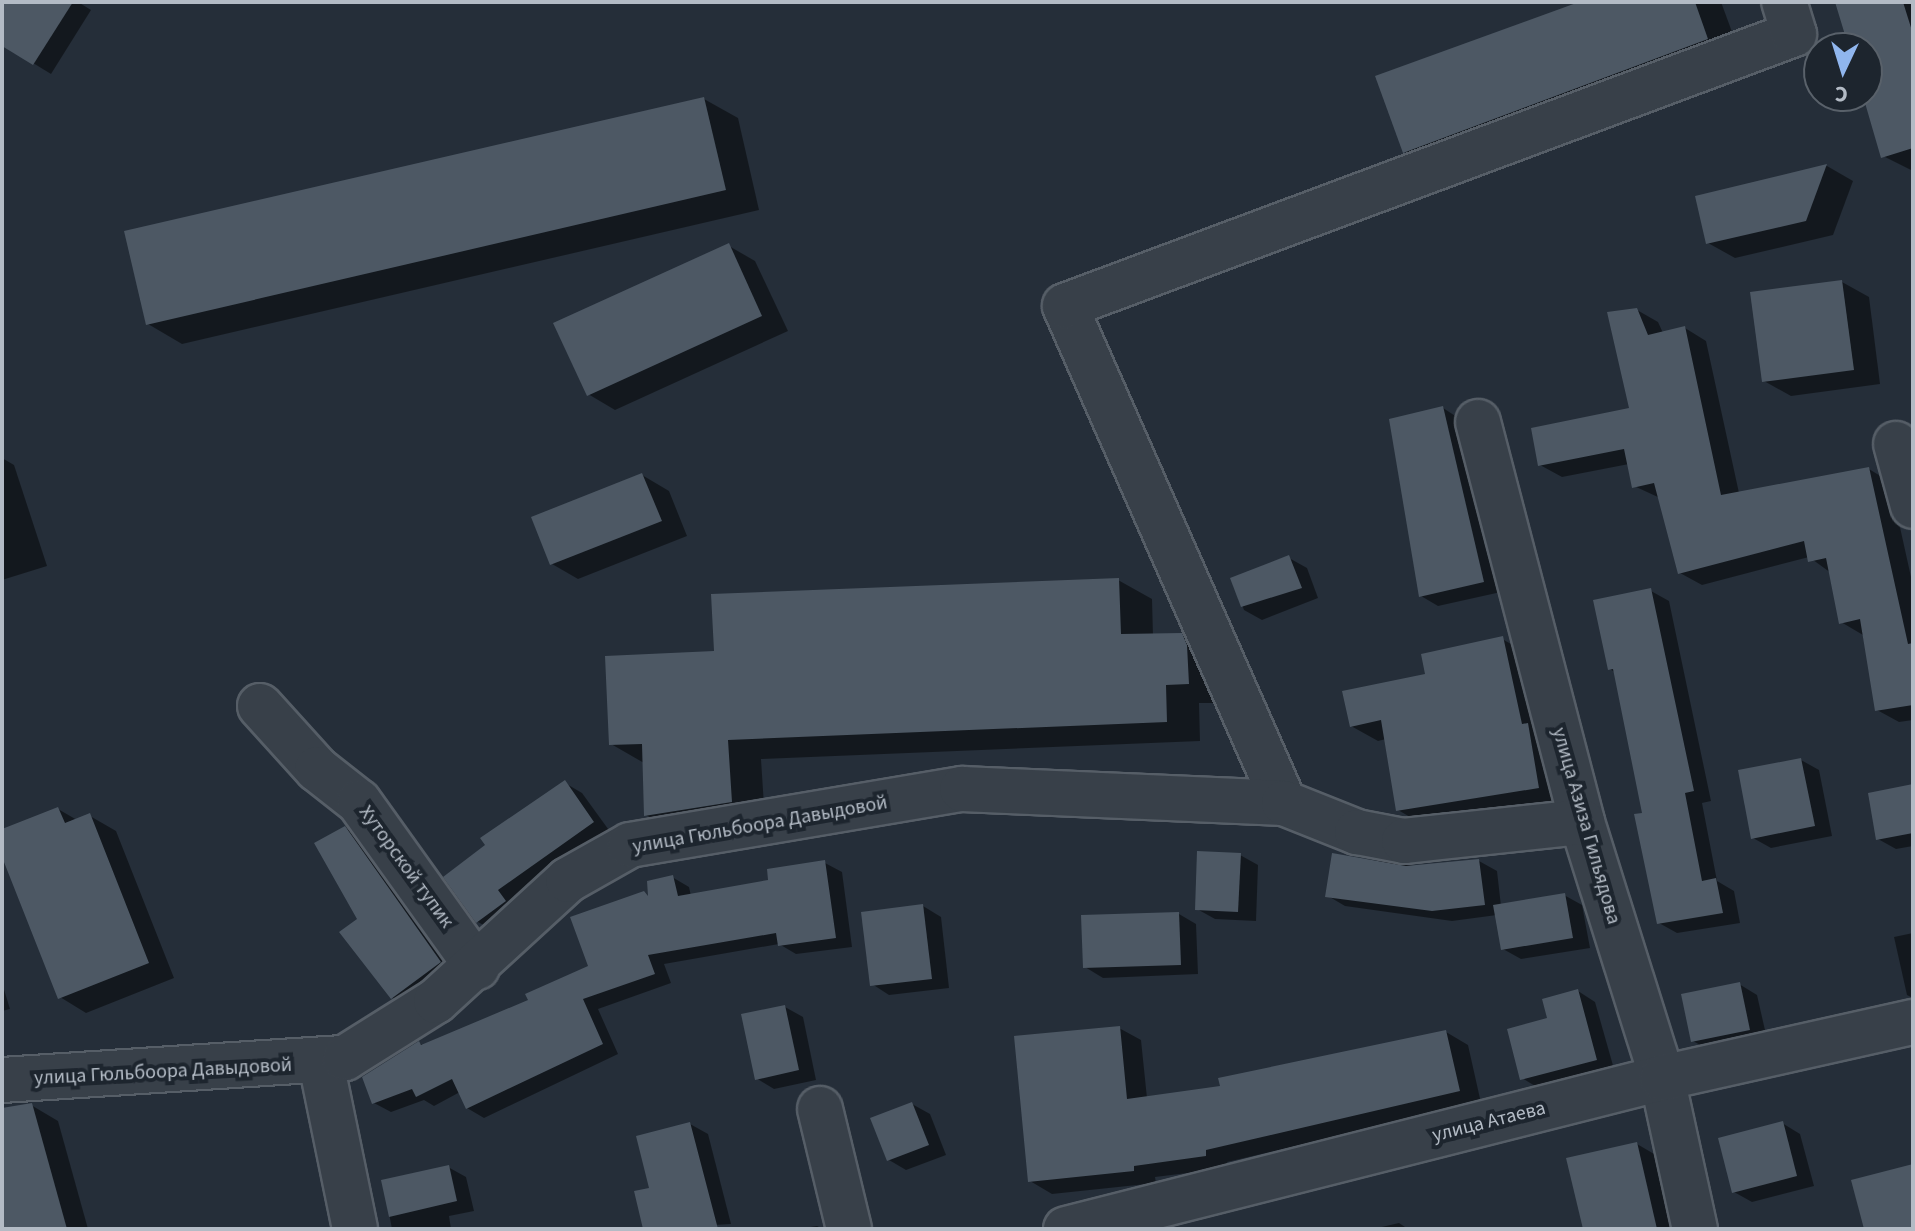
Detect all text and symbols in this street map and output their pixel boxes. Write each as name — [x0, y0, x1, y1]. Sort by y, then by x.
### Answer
north arrow — [1803, 32, 1883, 112]
text: С — [1834, 78, 1849, 110]
street label: улица Азиза Гильядова — [1546, 725, 1626, 927]
street label: улица Гюльбоора Давыдовой — [631, 791, 889, 859]
street label: Хуторской тупик — [353, 801, 459, 933]
street label: улица Гюльбоора Давыдовой — [33, 1053, 293, 1091]
street label: улица Атаева — [1430, 1096, 1548, 1148]

